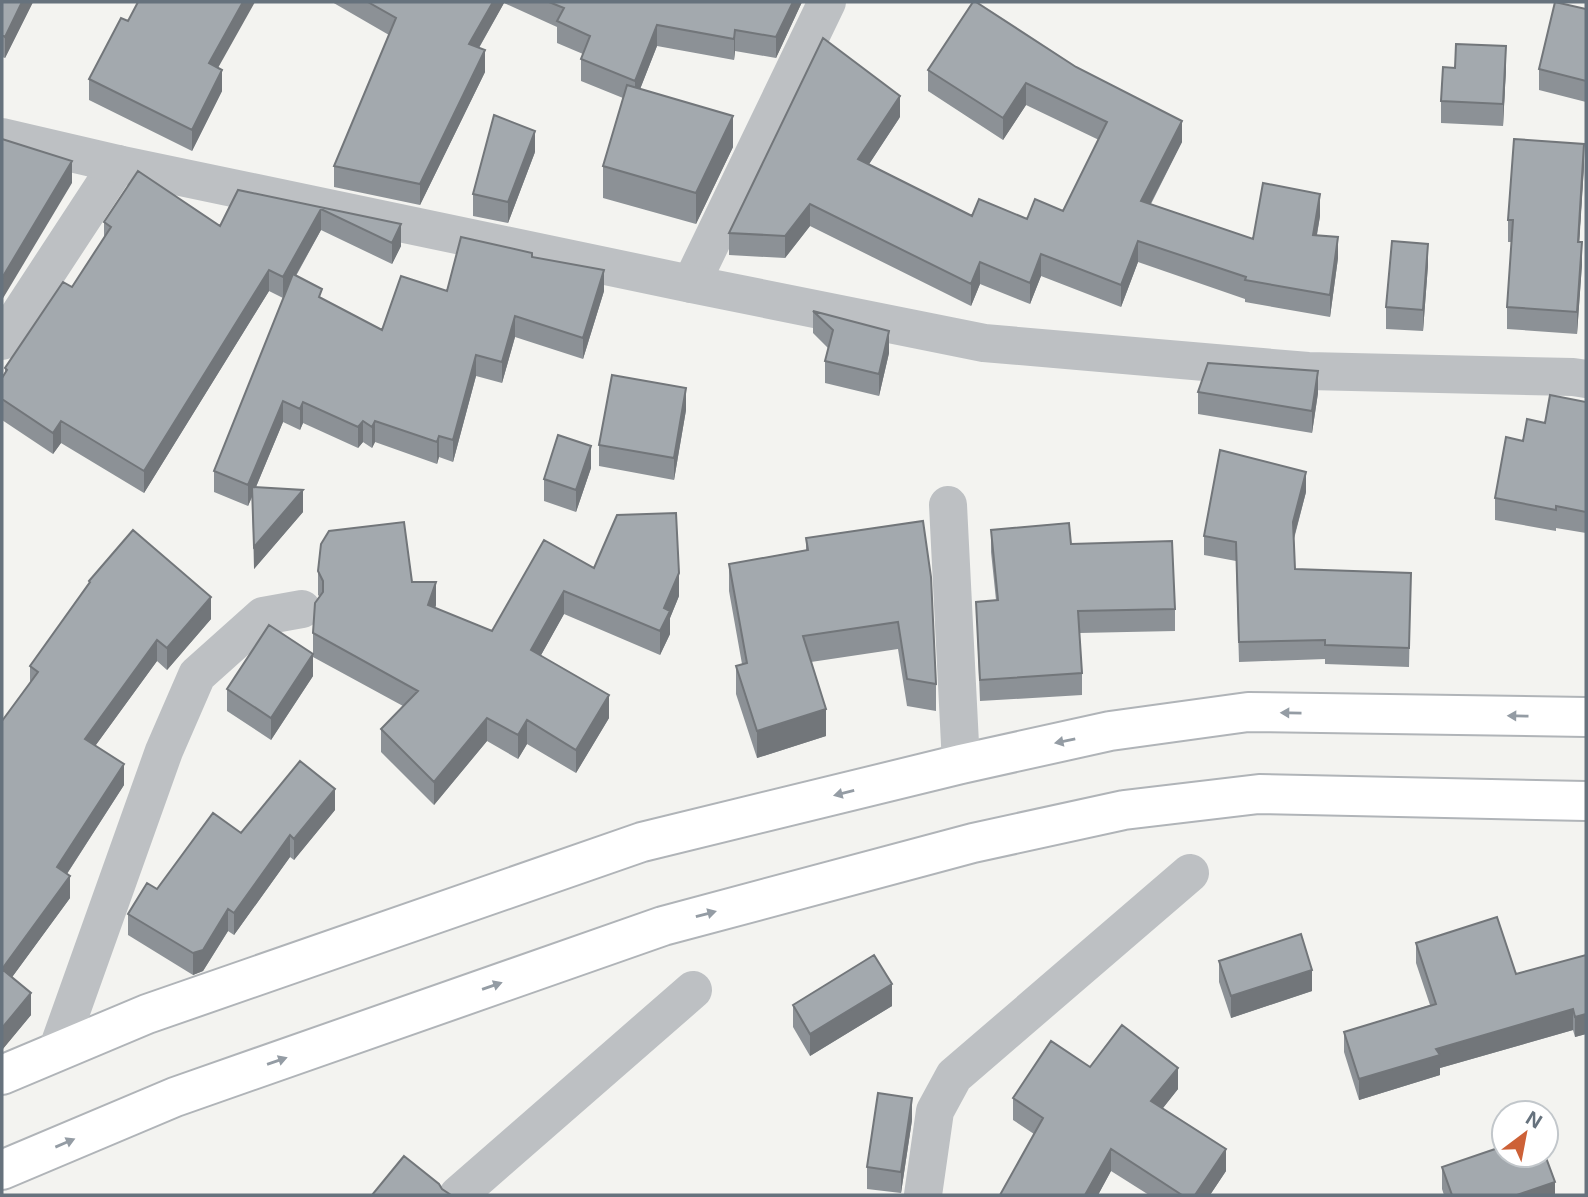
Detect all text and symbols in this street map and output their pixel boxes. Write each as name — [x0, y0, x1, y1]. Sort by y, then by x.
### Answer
one-way arrow — [1279, 707, 1301, 718]
one-way arrow — [1507, 710, 1529, 722]
one-way arrow — [1054, 736, 1076, 747]
one-way arrow — [833, 788, 855, 799]
one-way arrow — [696, 909, 717, 919]
one-way arrow — [481, 980, 502, 991]
one-way arrow — [266, 1055, 287, 1066]
north arrow — [1490, 1099, 1560, 1169]
text: N — [1522, 1106, 1546, 1134]
one-way arrow — [54, 1137, 75, 1148]

